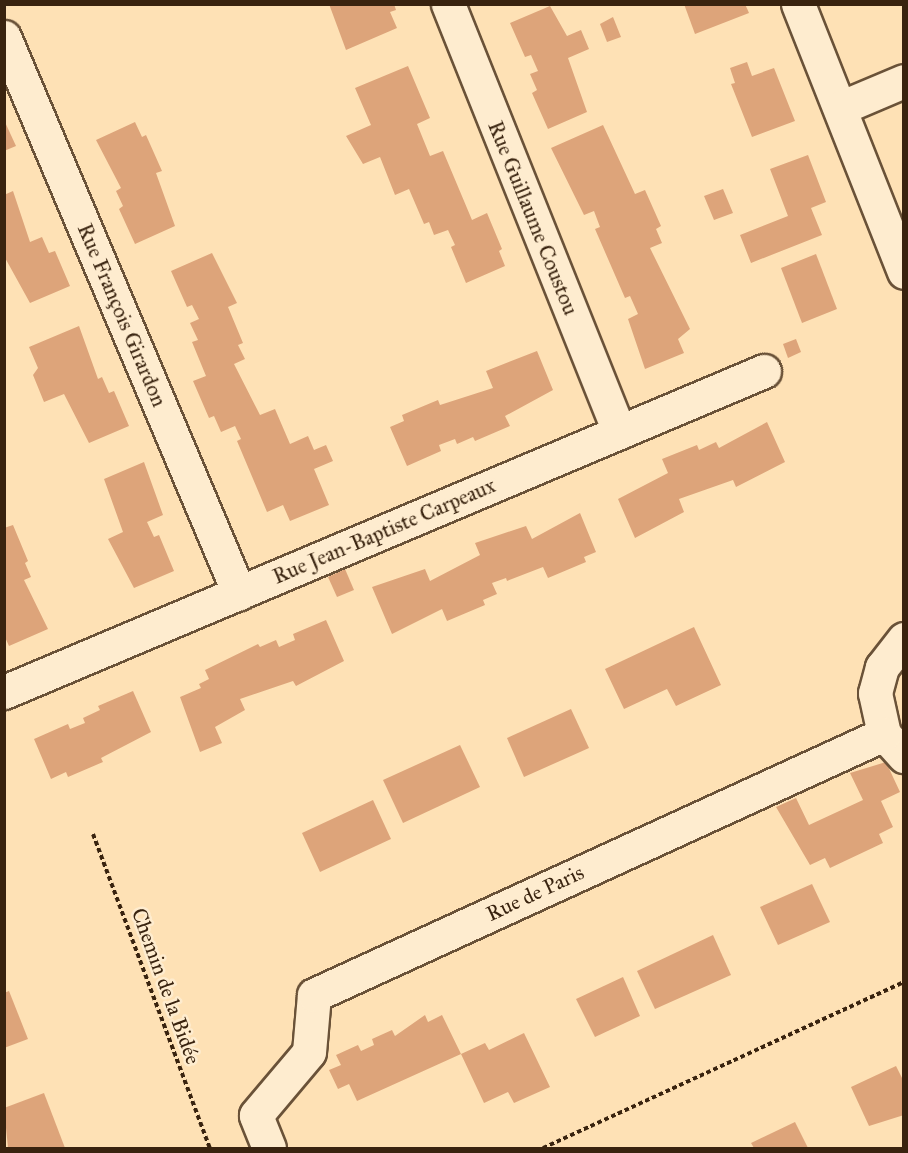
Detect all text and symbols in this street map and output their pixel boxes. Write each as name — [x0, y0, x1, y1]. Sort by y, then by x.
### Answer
street label: Rue Guillaume Coustou — [483, 117, 583, 319]
street label: Rue François Girardon — [72, 220, 172, 410]
street label: Rue Jean-Baptiste Carpeaux — [269, 473, 499, 589]
street label: Rue de Paris — [482, 859, 588, 927]
street label: Chemin de la Bidée — [126, 904, 206, 1068]

